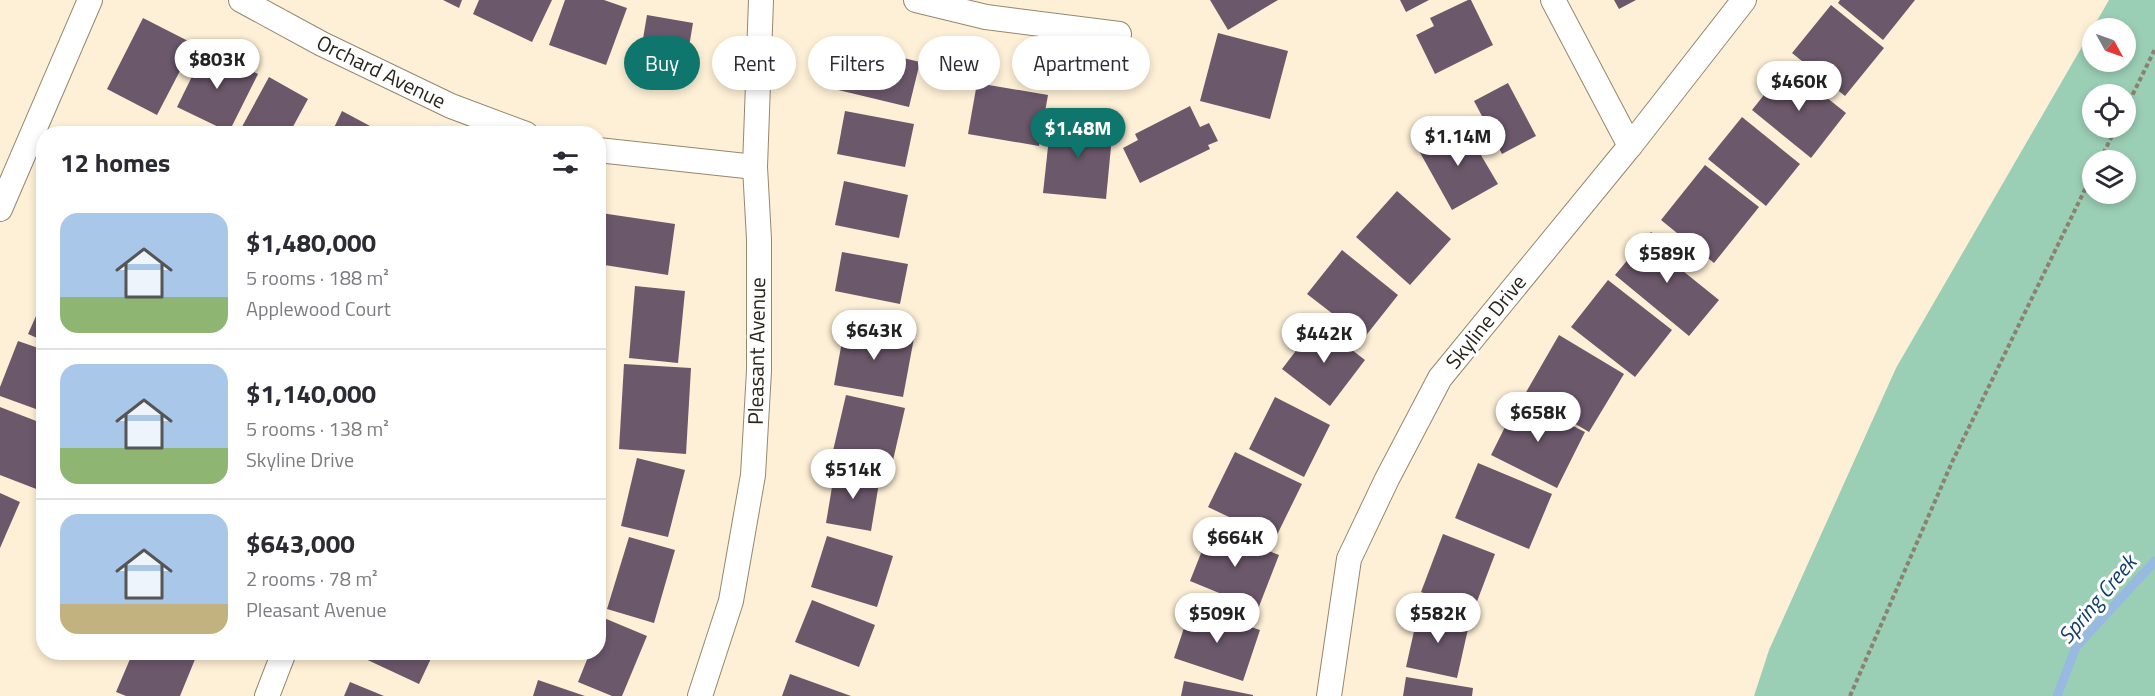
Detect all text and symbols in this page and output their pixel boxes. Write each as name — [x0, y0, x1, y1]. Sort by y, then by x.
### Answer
north arrow — [2082, 18, 2136, 72]
map controls — [2082, 18, 2136, 204]
street label: Orchard Avenue — [311, 26, 451, 116]
chip: Buy — [624, 36, 700, 90]
chip: Rent — [712, 36, 796, 90]
chip: Filters — [808, 36, 906, 90]
chip: New — [918, 36, 1000, 90]
chip: Apartment — [1012, 36, 1150, 90]
pin: $803K — [175, 39, 259, 90]
text: $803K — [189, 43, 245, 74]
pin: $460K — [1757, 61, 1841, 112]
text: $460K — [1771, 65, 1827, 96]
button: locate — [2082, 84, 2136, 138]
pin: $1.48M — [1029, 108, 1127, 159]
text: $1.48M — [1044, 112, 1112, 143]
pin: $1.14M — [1409, 116, 1507, 167]
text: $1.14M — [1424, 120, 1492, 151]
text: 12 homes — [60, 143, 170, 182]
icon: filters — [549, 146, 582, 179]
button: layers — [2082, 150, 2136, 204]
text: $1,480,000 — [246, 223, 376, 262]
pin: $589K — [1625, 233, 1709, 284]
icon: home — [108, 237, 180, 309]
text: $589K — [1639, 237, 1695, 268]
text: 5 rooms · 188 m² — [246, 262, 389, 293]
street label: Skyline Drive — [1437, 267, 1533, 376]
street label: Pleasant Avenue — [739, 277, 773, 425]
text: Applewood Court — [246, 293, 391, 324]
pin: $643K — [832, 310, 916, 361]
pin: $442K — [1282, 313, 1366, 364]
text: $643K — [846, 314, 902, 345]
text: $442K — [1296, 317, 1352, 348]
text: $1,140,000 — [246, 374, 376, 413]
icon: home — [108, 388, 180, 460]
pin: $658K — [1496, 392, 1580, 443]
text: $658K — [1510, 396, 1566, 427]
text: 5 rooms · 138 m² — [246, 413, 389, 444]
text: Skyline Drive — [246, 444, 354, 475]
pin: $514K — [811, 449, 895, 500]
text: $514K — [825, 453, 881, 484]
pin: $664K — [1193, 517, 1277, 568]
text: $664K — [1207, 521, 1263, 552]
text: $643,000 — [246, 524, 355, 563]
icon: home — [108, 538, 180, 610]
water label: Spring Creek — [2049, 545, 2146, 651]
text: 2 rooms · 78 m² — [246, 563, 378, 594]
pin: $509K — [1175, 593, 1259, 644]
pin: $582K — [1396, 593, 1480, 644]
text: Pleasant Avenue — [246, 594, 387, 625]
text: $509K — [1189, 597, 1245, 628]
text: $582K — [1410, 597, 1466, 628]

